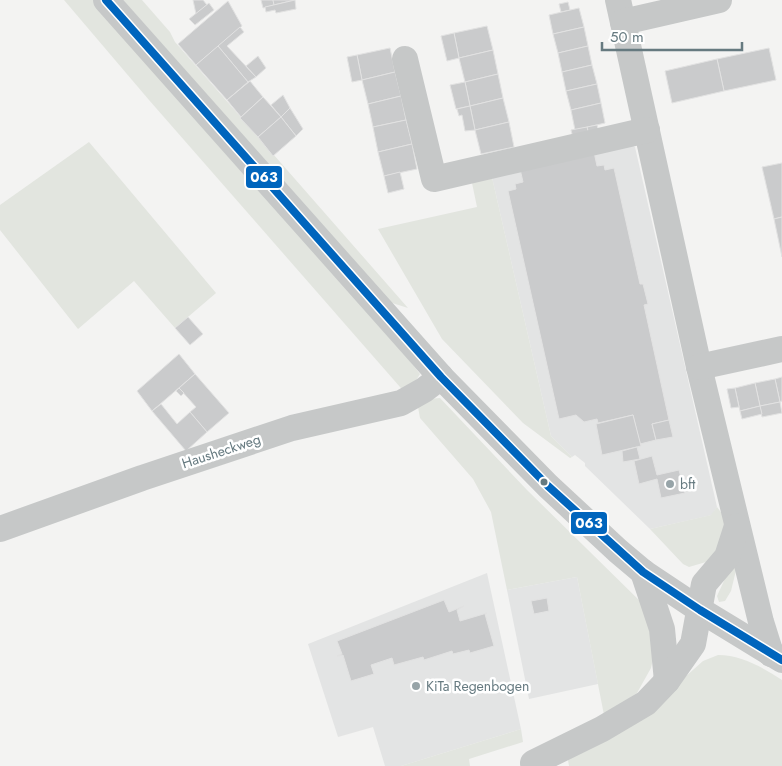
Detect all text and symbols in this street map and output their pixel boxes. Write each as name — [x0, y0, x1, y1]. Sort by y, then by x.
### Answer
scale bar — [602, 20, 742, 52]
text: 50 m — [610, 26, 644, 48]
line badge: 063 — [245, 165, 283, 189]
text: 063 — [250, 167, 278, 187]
street label: Hausheckweg — [179, 429, 263, 473]
place label: bft — [680, 474, 696, 494]
unlabelled marker — [539, 477, 549, 487]
marker: bft — [664, 478, 676, 490]
line badge: 063 — [570, 511, 608, 535]
text: 063 — [575, 513, 603, 533]
place label: KiTa Regenbogen — [426, 676, 529, 696]
marker: KiTa Regenbogen — [410, 680, 422, 692]

